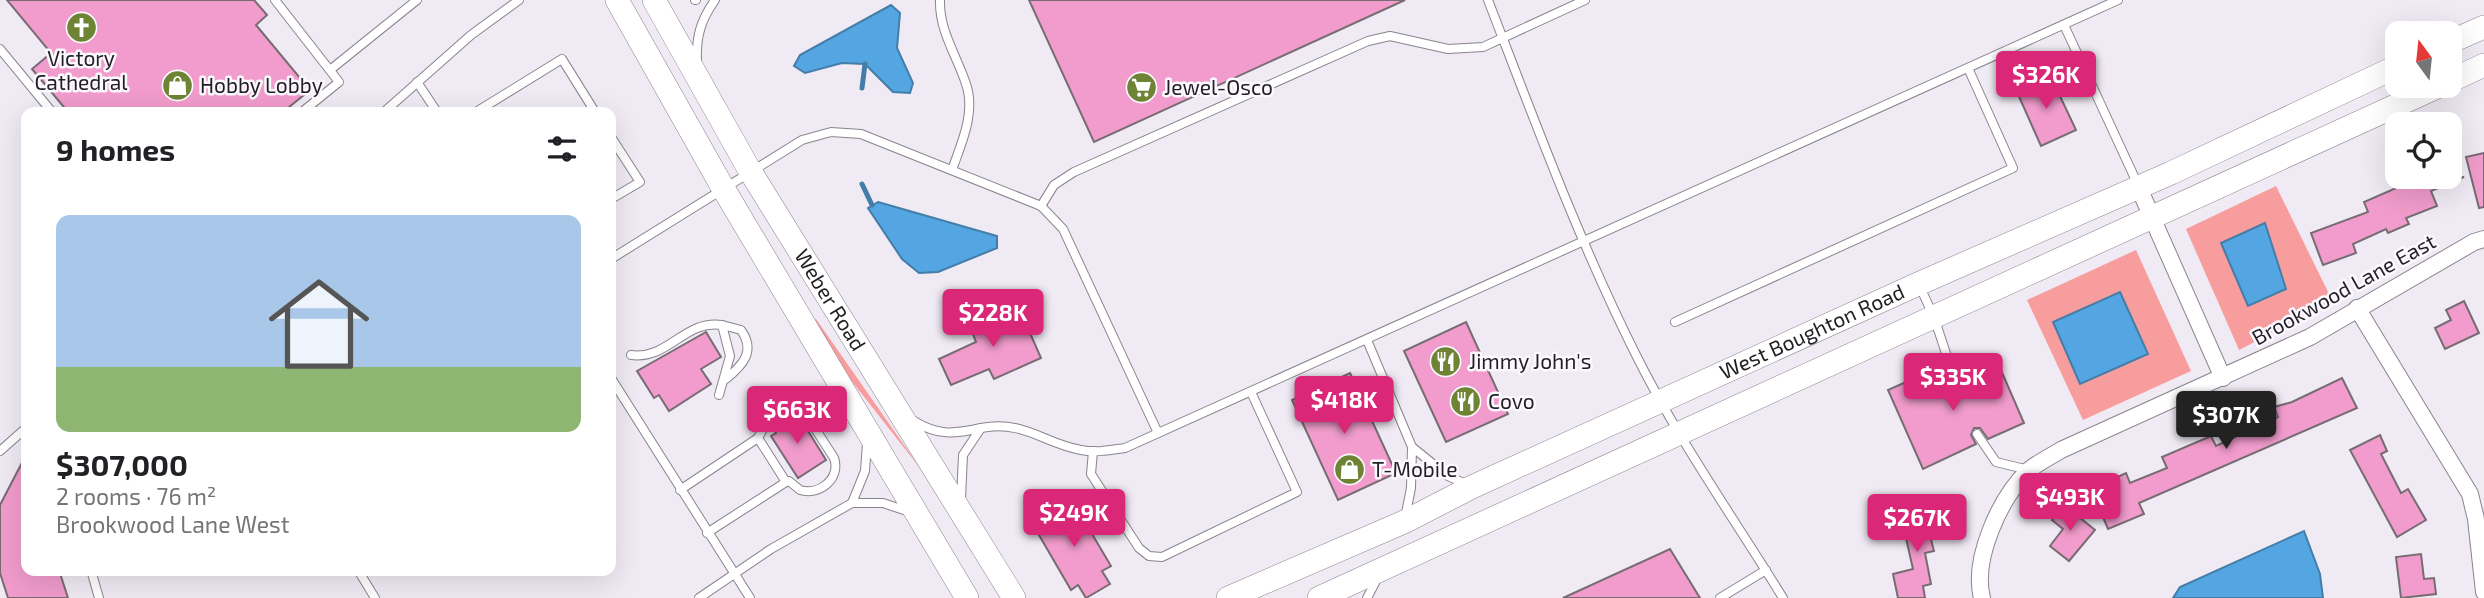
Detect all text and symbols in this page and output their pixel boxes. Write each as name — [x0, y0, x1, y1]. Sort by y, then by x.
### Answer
church icon: Victory Cathedral — [64, 10, 98, 44]
north arrow — [2385, 21, 2462, 98]
map controls — [2385, 21, 2462, 189]
place label: Victory Cathedral — [34, 45, 128, 94]
pin: $326K — [1997, 52, 2095, 111]
text: $326K — [2012, 60, 2080, 88]
shop icon: Hobby Lobby — [160, 69, 194, 103]
supermarket icon: Jewel-Osco — [1124, 71, 1158, 105]
place label: Hobby Lobby — [200, 72, 323, 97]
place label: Jewel-Osco — [1164, 74, 1273, 99]
button: locate — [2385, 112, 2462, 189]
icon: filters — [543, 130, 581, 168]
text: 9 homes — [56, 131, 175, 167]
street label: Brookwood Lane East — [2247, 228, 2439, 350]
street label: Weber Road — [790, 244, 872, 355]
icon: home — [256, 261, 382, 387]
street label: West Boughton Road — [1715, 278, 1908, 384]
pin: $228K — [944, 290, 1042, 349]
text: $228K — [959, 298, 1027, 326]
restaurant icon: Jimmy John's — [1429, 345, 1463, 379]
place label: Jimmy John's — [1469, 348, 1591, 373]
pin: $335K — [1904, 354, 2002, 413]
text: $335K — [1920, 362, 1986, 390]
pin: $418K — [1295, 376, 1393, 436]
text: $418K — [1311, 385, 1377, 413]
restaurant icon: Covo — [1448, 385, 1482, 419]
pin: $663K — [748, 386, 846, 446]
place label: Covo — [1488, 388, 1535, 413]
pin: $307K — [2177, 392, 2275, 451]
text: $663K — [763, 395, 831, 423]
text: $307K — [2192, 400, 2260, 428]
text: $307,000 — [56, 446, 188, 482]
shop icon: T-Mobile — [1332, 453, 1366, 487]
place label: T-Mobile — [1372, 456, 1458, 481]
pin: $493K — [2021, 474, 2119, 533]
text: 2 rooms · 76 m² — [56, 482, 216, 510]
text: $493K — [2035, 482, 2105, 510]
pin: $249K — [1025, 490, 1123, 549]
pin: $267K — [1868, 494, 1966, 554]
text: $249K — [1039, 498, 1109, 526]
text: $267K — [1884, 503, 1951, 531]
text: Brookwood Lane West — [56, 510, 290, 538]

